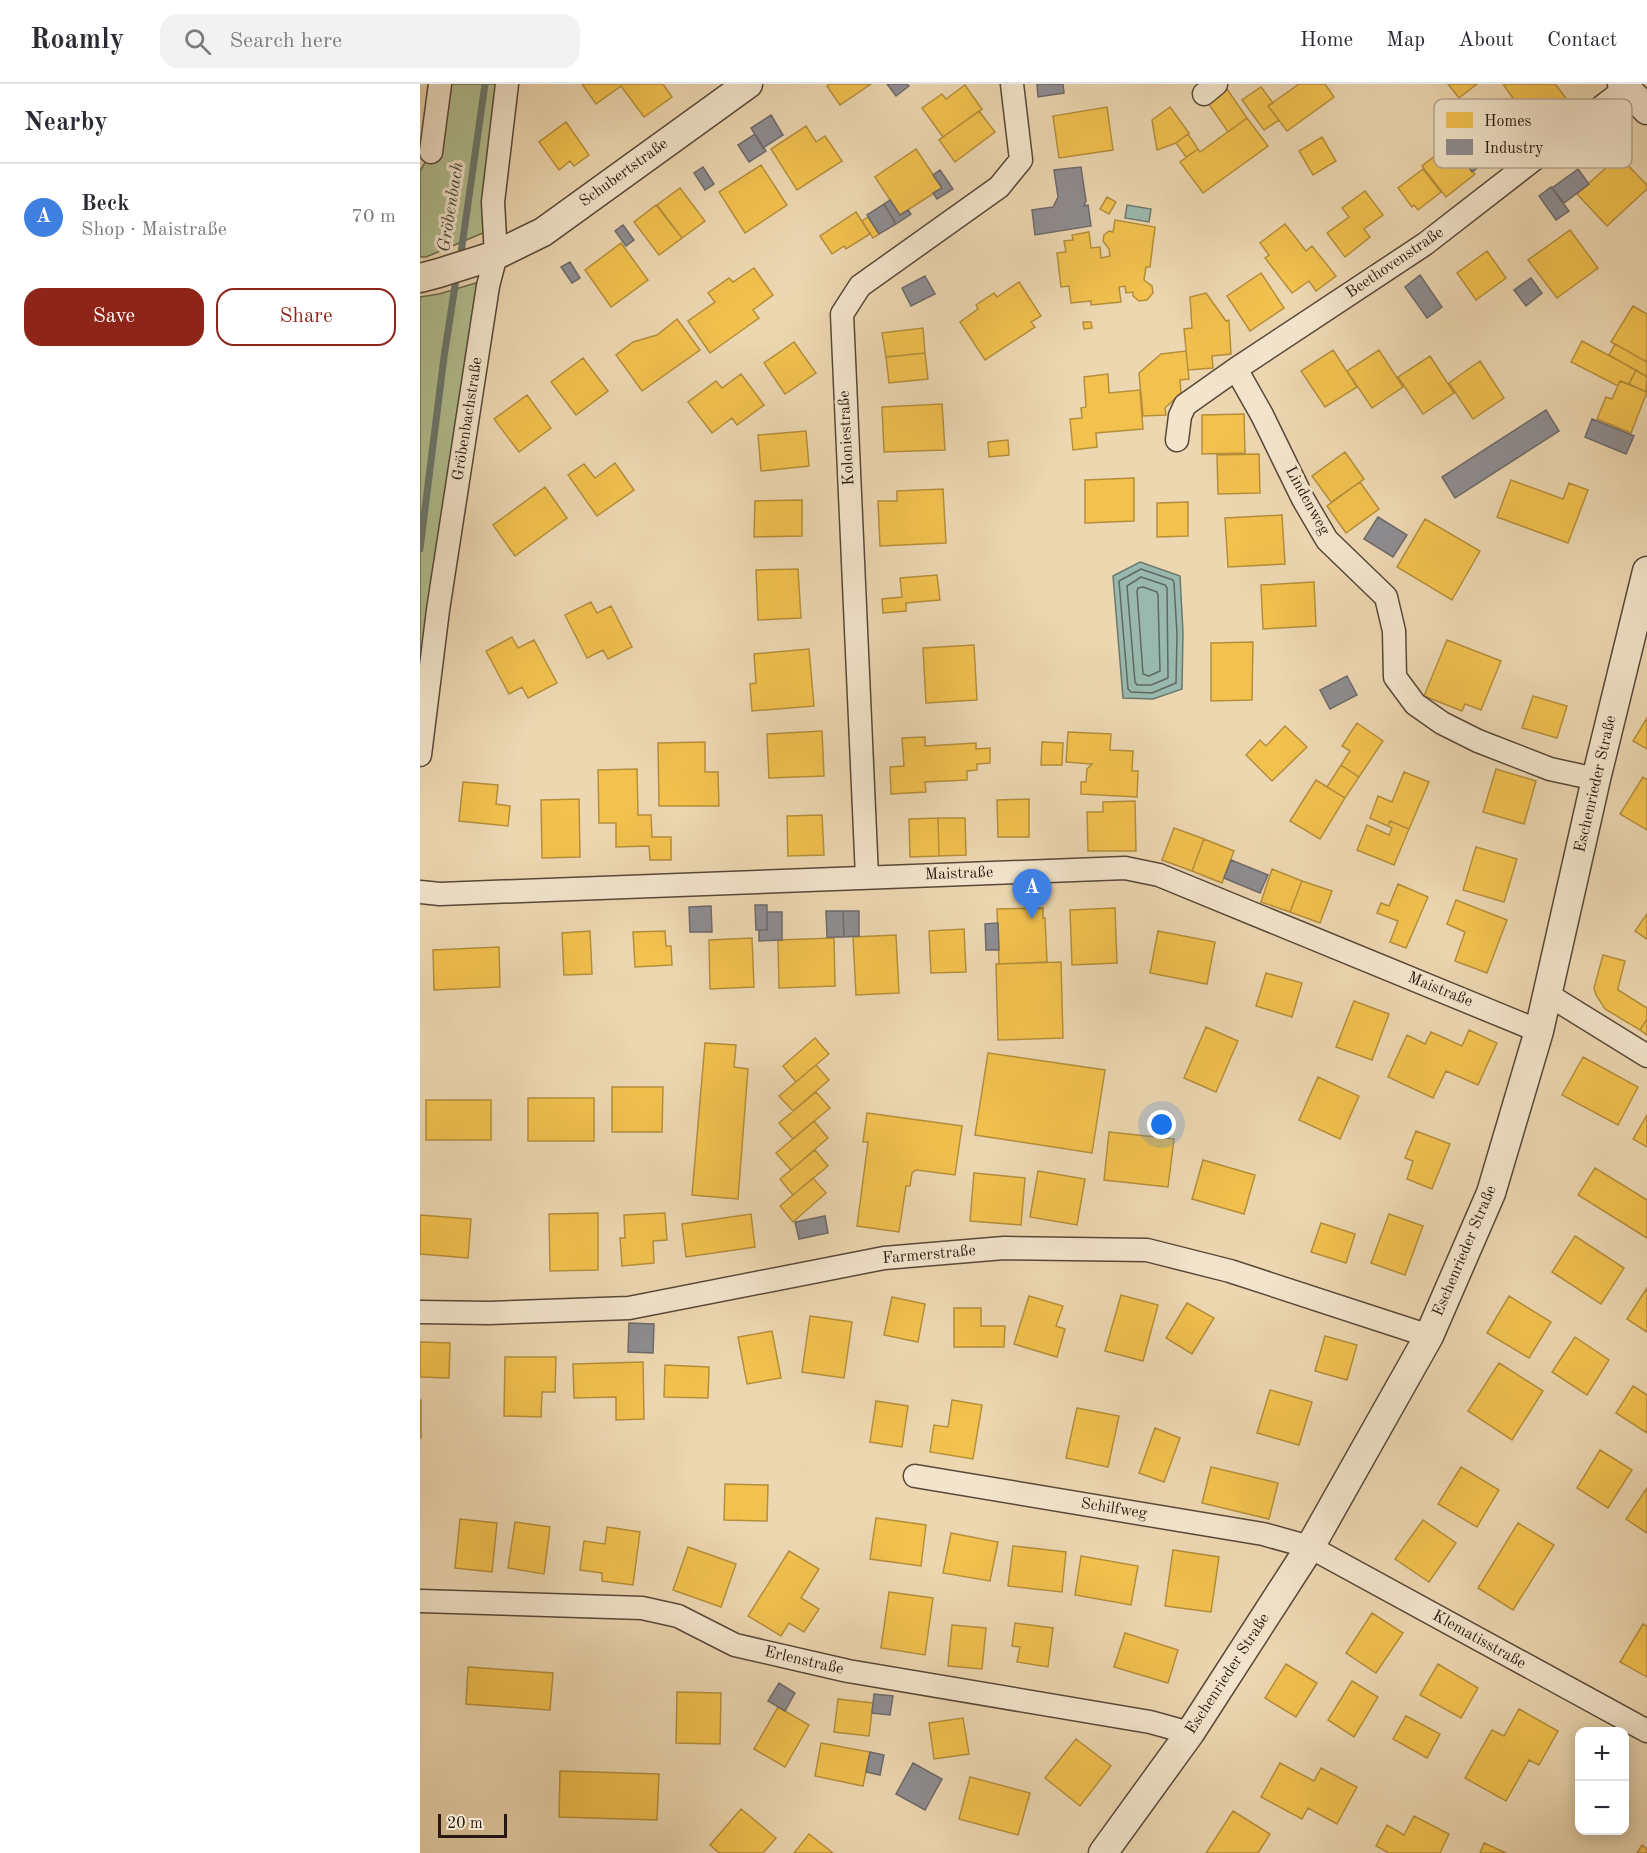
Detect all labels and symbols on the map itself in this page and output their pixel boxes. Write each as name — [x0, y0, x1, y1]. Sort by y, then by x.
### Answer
legend — [1434, 99, 1632, 168]
text: Homes — [1484, 114, 1532, 130]
street label: Schubertstraße — [577, 136, 671, 210]
text: Industry — [1484, 141, 1544, 157]
water label: Gröbenbach — [435, 161, 467, 253]
street label: Beethovenstraße — [1343, 225, 1447, 301]
street label: Gröbenbachstraße — [450, 356, 486, 482]
street label: Koloniestraße — [837, 390, 857, 486]
street label: Lindenweg — [1282, 464, 1333, 538]
street label: Eschenrieder Straße — [1572, 714, 1620, 854]
street label: Maistraße — [925, 865, 993, 883]
pin: A — [1012, 870, 1052, 919]
street label: Maistraße — [1405, 970, 1475, 1010]
your location — [1147, 1110, 1176, 1139]
street label: Eschenrieder Straße — [1430, 1183, 1500, 1319]
street label: Farmerstraße — [882, 1243, 976, 1267]
street label: Schilfweg — [1080, 1496, 1149, 1522]
street label: Klematisstraße — [1430, 1608, 1528, 1672]
street label: Eschenrieder Straße — [1183, 1611, 1273, 1737]
street label: Erlenstraße — [763, 1644, 845, 1678]
scale bar — [438, 1811, 507, 1838]

